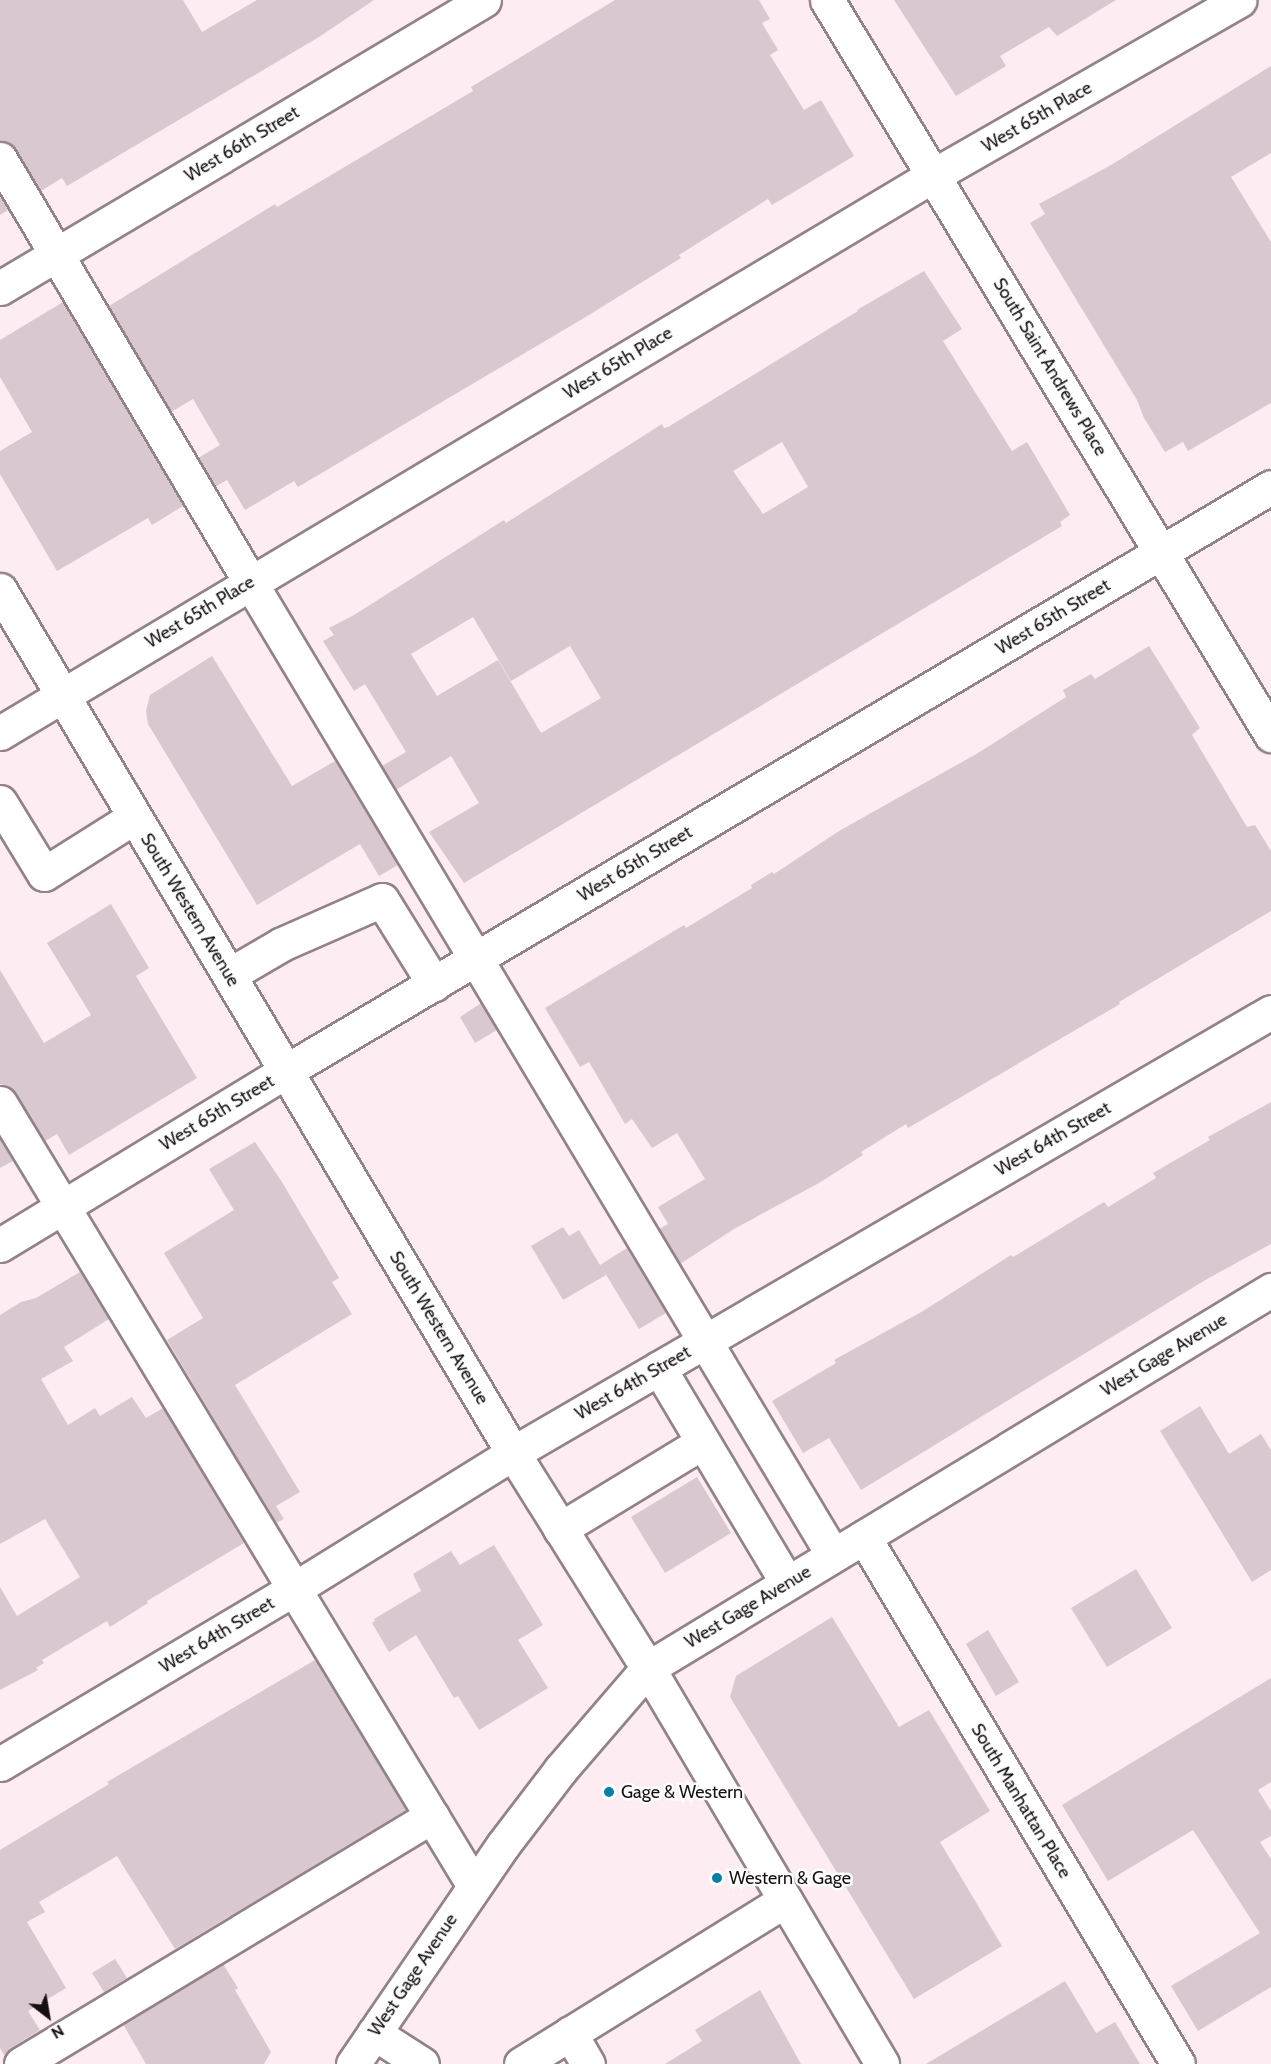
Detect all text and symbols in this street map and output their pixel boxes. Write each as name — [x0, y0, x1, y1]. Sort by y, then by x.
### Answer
street label: West 65th Place — [978, 77, 1096, 157]
street label: West 66th Street — [181, 101, 303, 187]
street label: South Saint Andrews Place — [988, 274, 1112, 460]
street label: West 65th Place — [560, 322, 676, 404]
street label: West 65th Place — [142, 571, 258, 653]
street label: West 65th Street — [992, 574, 1114, 660]
street label: West 65th Street — [574, 821, 696, 907]
street label: South Western Avenue — [136, 830, 244, 990]
street label: West 65th Street — [156, 1070, 278, 1156]
street label: West 64th Street — [991, 1097, 1115, 1181]
street label: South Western Avenue — [385, 1248, 493, 1408]
street label: West Gage Avenue — [1097, 1309, 1231, 1401]
street label: West 64th Street — [571, 1341, 695, 1425]
street label: West Gage Avenue — [681, 1561, 815, 1653]
street label: West 64th Street — [156, 1592, 278, 1678]
street label: South Manhattan Place — [966, 1720, 1076, 1882]
place label: Gage & Western — [621, 1781, 743, 1803]
marker: Gage & Western — [602, 1785, 616, 1799]
place label: Western & Gage — [729, 1867, 851, 1889]
marker: Western & Gage — [710, 1871, 724, 1885]
street label: West Gage Avenue — [364, 1910, 462, 2040]
north arrow — [18, 1986, 78, 2046]
text: N — [48, 2021, 67, 2043]

